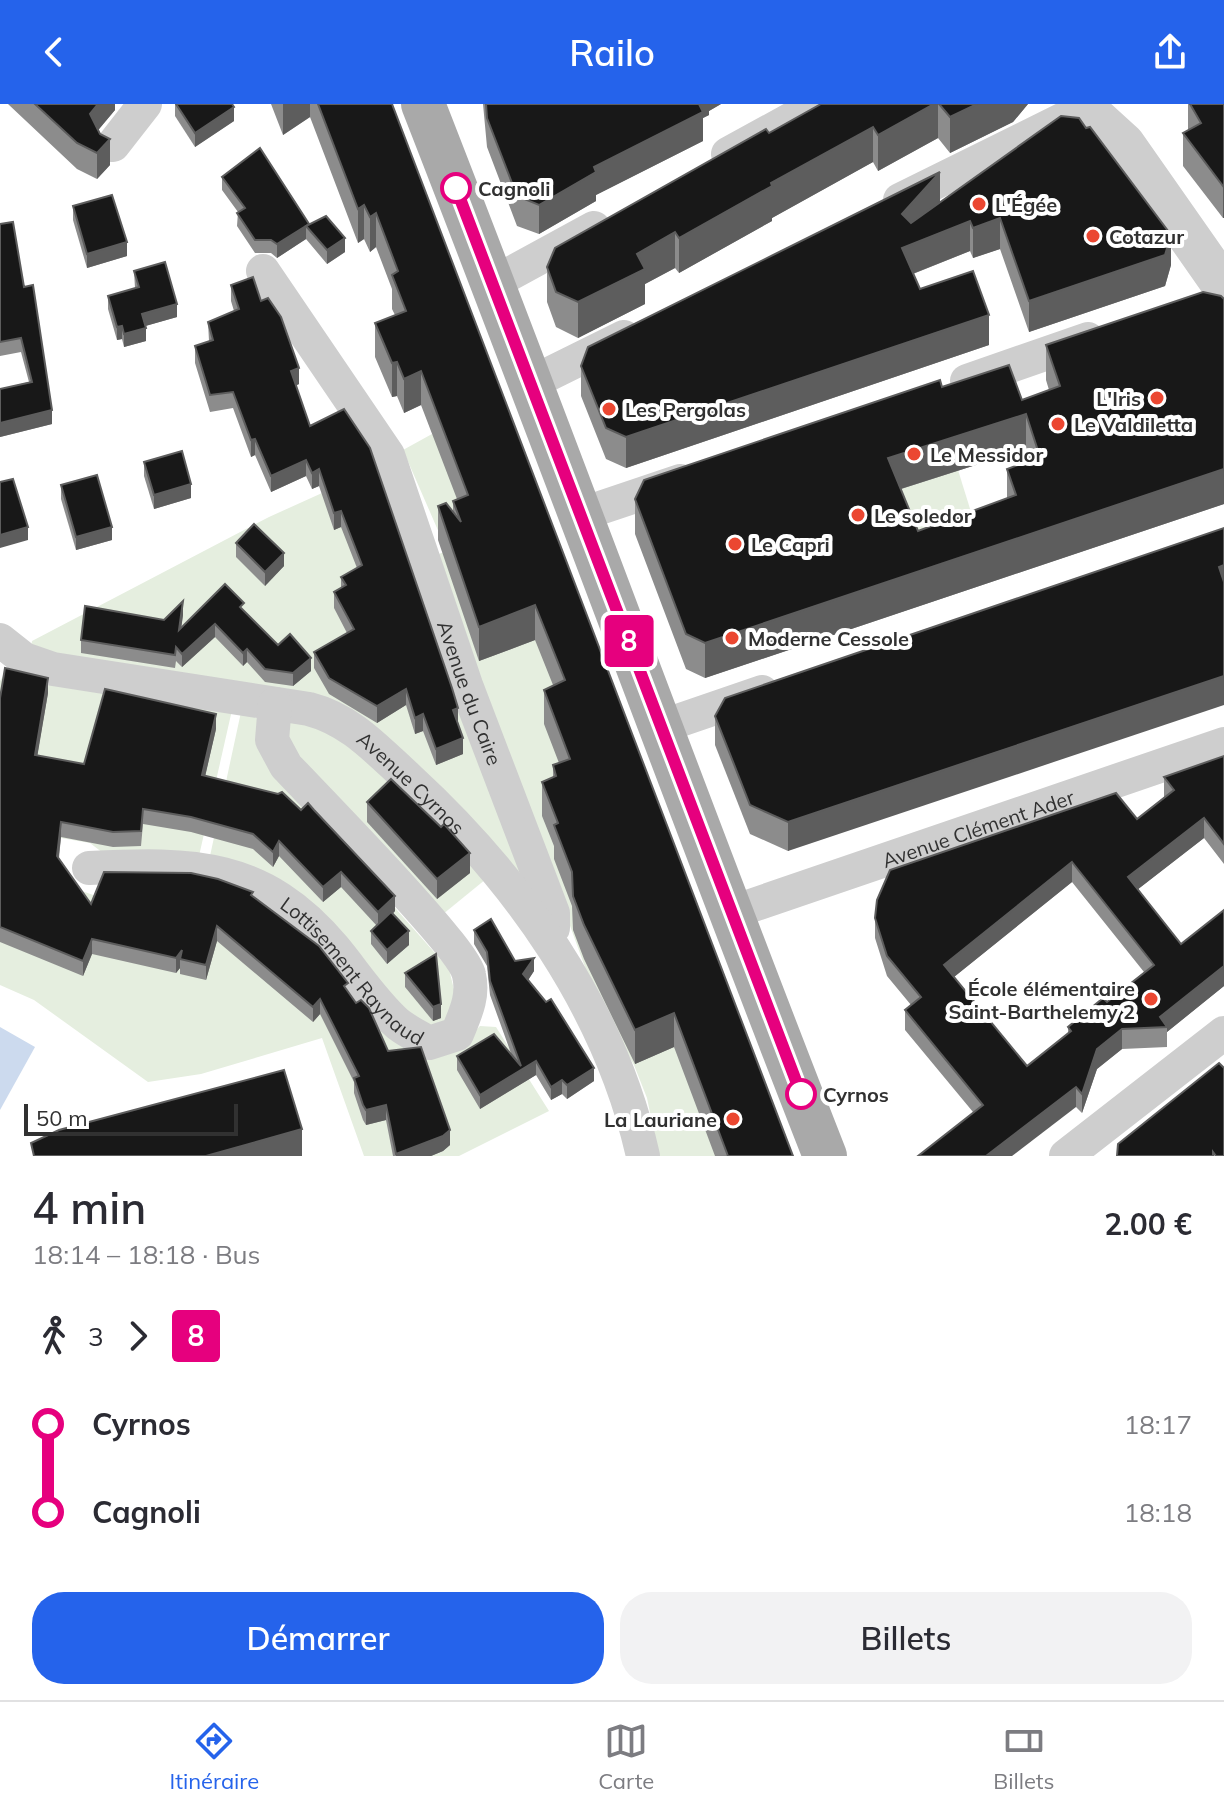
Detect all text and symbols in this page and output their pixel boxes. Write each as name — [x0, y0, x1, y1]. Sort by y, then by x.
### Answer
icon: back — [32, 30, 76, 74]
text: Railo — [569, 30, 655, 75]
icon: share — [1148, 30, 1192, 74]
marker: Cagnoli — [441, 173, 471, 203]
place label: Cagnoli — [478, 176, 551, 201]
place label: L'Égée — [995, 192, 1057, 217]
marker: L'Égée — [970, 195, 988, 213]
place label: Cotazur — [1109, 224, 1184, 249]
marker: Cotazur — [1084, 227, 1102, 245]
place label: L'Iris — [1096, 386, 1141, 411]
marker: L'Iris — [1148, 389, 1166, 407]
place label: Les Pergolas — [625, 397, 746, 422]
marker: Les Pergolas — [600, 400, 618, 418]
place label: Le Valdiletta — [1074, 412, 1193, 437]
marker: Le Valdiletta — [1049, 415, 1067, 433]
place label: Le Messidor — [930, 442, 1043, 467]
marker: Le Messidor — [905, 445, 923, 463]
place label: Le soledor — [874, 503, 972, 528]
marker: Le soledor — [849, 506, 867, 524]
place label: Le Capri — [751, 532, 830, 557]
marker: Le Capri — [726, 535, 744, 553]
line badge: 8 — [603, 615, 655, 667]
street label: Avenue du Caire — [433, 617, 508, 769]
text: 8 — [621, 623, 637, 658]
place label: Moderne Cessole — [748, 626, 909, 651]
marker: Moderne Cessole — [723, 629, 741, 647]
street label: Avenue Cyrnos — [352, 725, 470, 839]
street label: Avenue Clément Ader — [879, 784, 1078, 873]
street label: Lottisement Raynaud — [276, 891, 429, 1050]
place label: École élémentaire Saint-Barthelemy 2 — [949, 976, 1135, 1024]
marker: École élémentaire Saint-Barthelemy 2 — [1142, 990, 1160, 1008]
marker: Cyrnos — [786, 1079, 816, 1109]
place label: Cyrnos — [823, 1082, 889, 1107]
scale bar — [24, 1100, 238, 1136]
text: 50 m — [36, 1104, 87, 1132]
place label: La Lauriane — [604, 1107, 717, 1132]
marker: La Lauriane — [724, 1110, 742, 1128]
text: 4 min — [32, 1180, 146, 1235]
text: 2.00 € — [1104, 1205, 1192, 1243]
text: 18:14 – 18:18 · Bus — [32, 1238, 261, 1271]
icon: walk — [32, 1314, 76, 1358]
icon: forward — [116, 1314, 160, 1358]
text: 8 — [188, 1318, 204, 1353]
text: 3 — [88, 1320, 104, 1353]
text: Cyrnos — [92, 1405, 191, 1443]
text: 18:17 — [1124, 1408, 1192, 1441]
text: Cagnoli — [92, 1493, 201, 1531]
text: 18:18 — [1124, 1496, 1192, 1529]
button: Démarrer — [32, 1592, 604, 1684]
button: Billets — [620, 1592, 1192, 1684]
tab: Itinéraire — [170, 1719, 259, 1795]
tab: Carte — [598, 1719, 654, 1795]
tab: Billets — [993, 1719, 1054, 1795]

